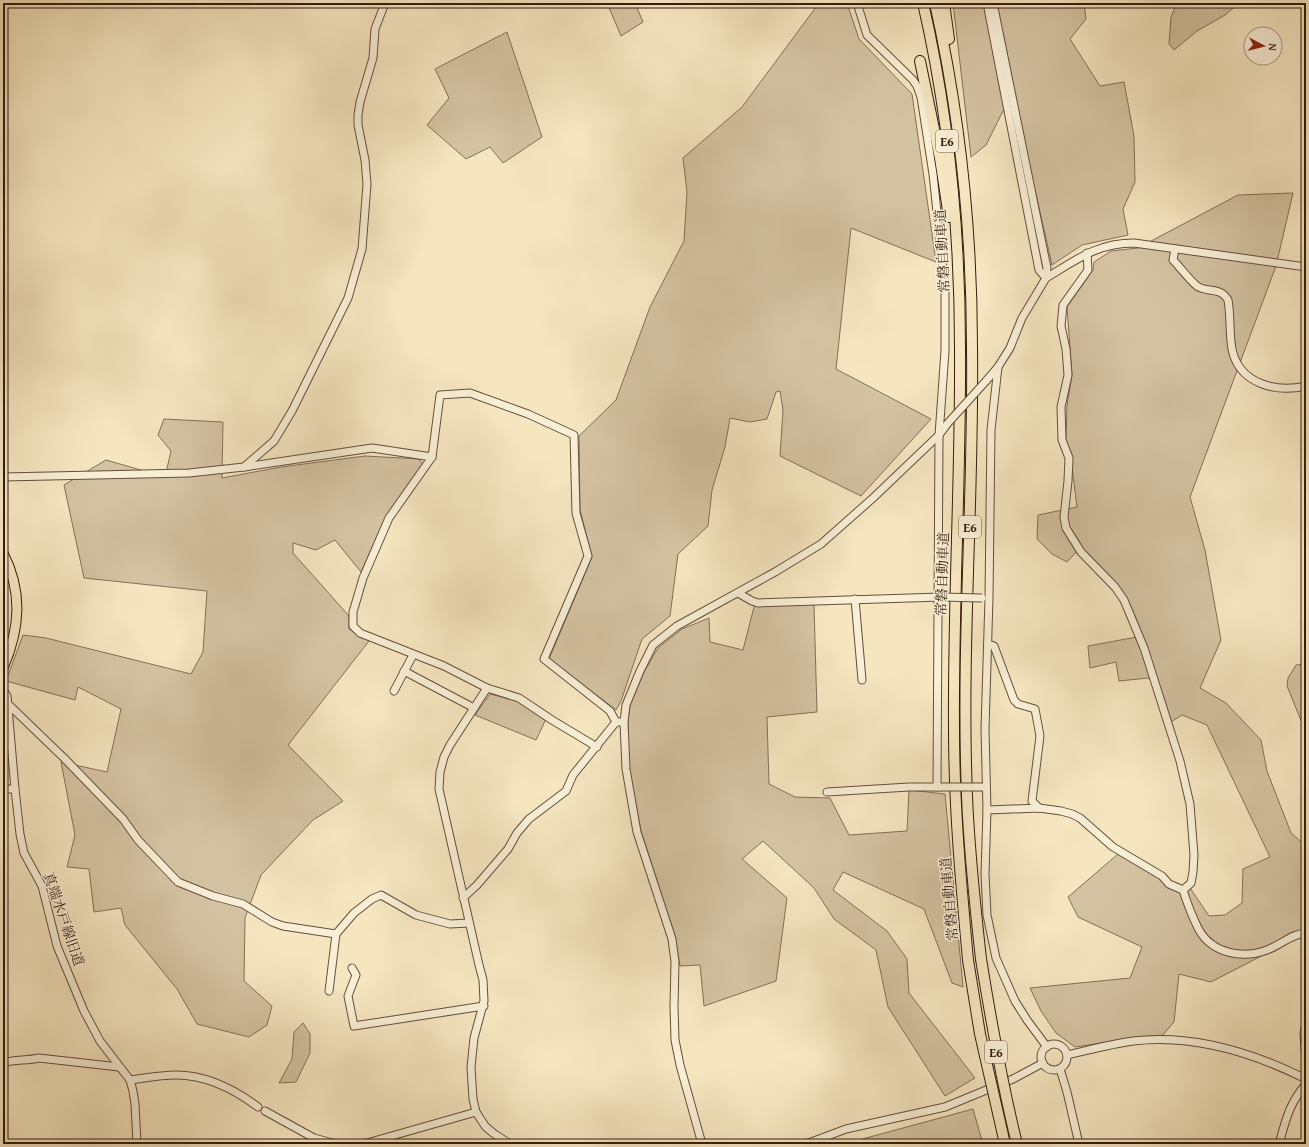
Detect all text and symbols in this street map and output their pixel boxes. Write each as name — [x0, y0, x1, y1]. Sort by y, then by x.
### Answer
north arrow — [1243, 26, 1283, 66]
text: N — [1264, 43, 1281, 52]
road number: E6 — [936, 130, 958, 152]
street label: 常磐自動車道 — [930, 209, 954, 293]
road number: E6 — [959, 516, 981, 538]
street label: 常磐自動車道 — [931, 532, 953, 616]
street label: 常磐自動車道 — [935, 856, 963, 942]
street label: 真端水戸線旧道 — [39, 869, 89, 969]
road number: E6 — [985, 1041, 1007, 1063]

